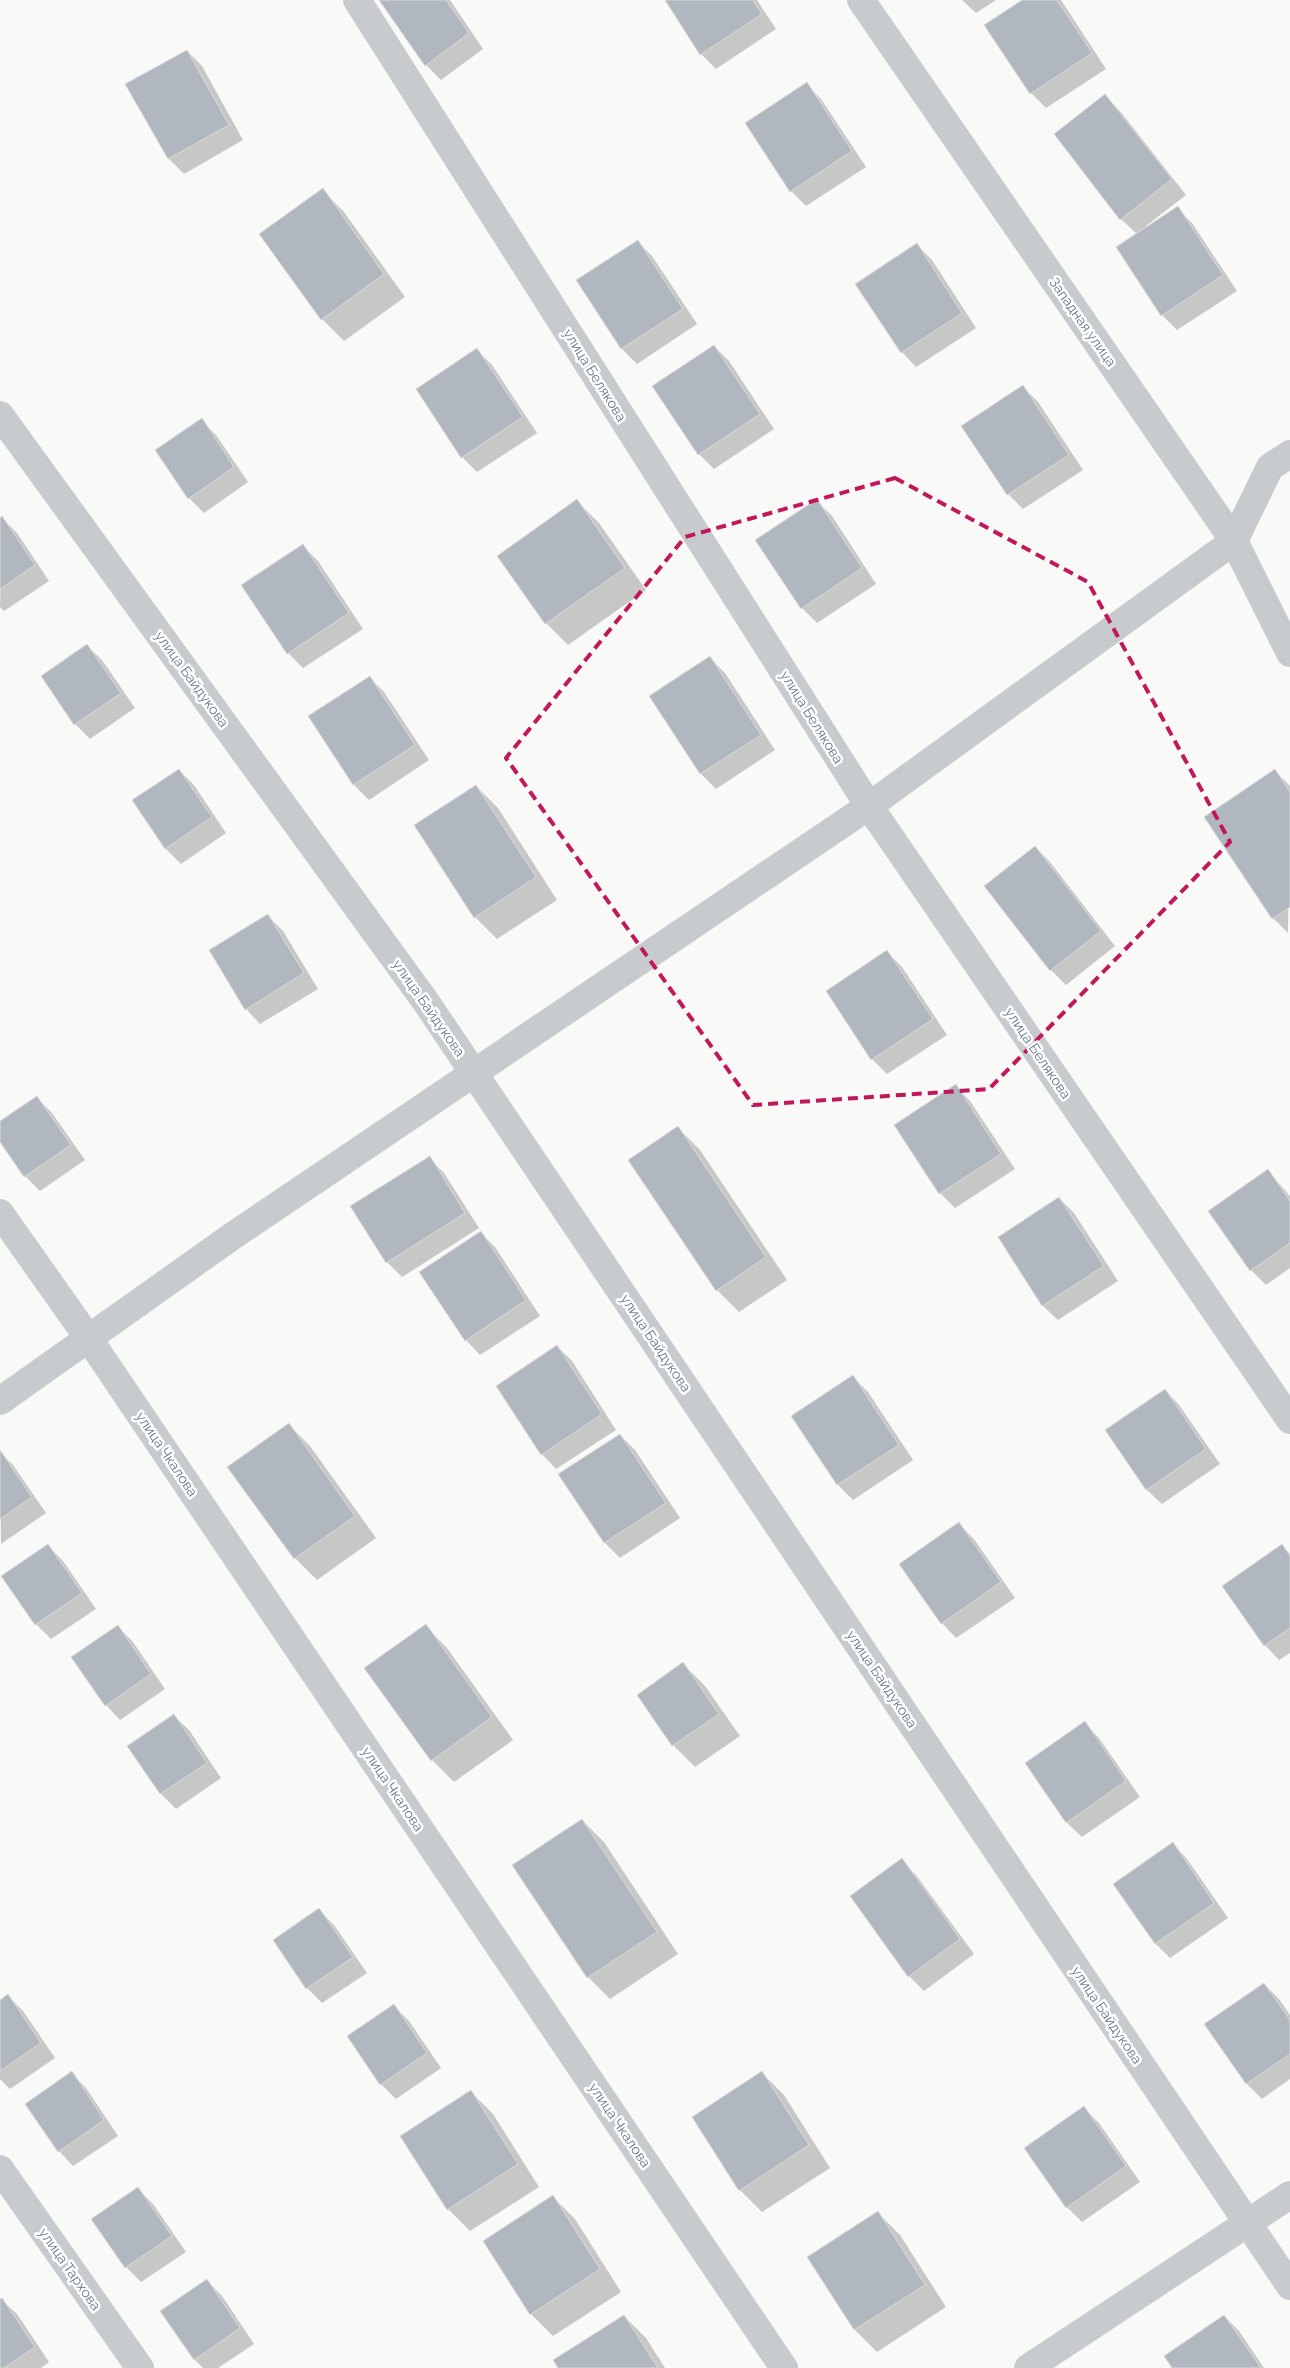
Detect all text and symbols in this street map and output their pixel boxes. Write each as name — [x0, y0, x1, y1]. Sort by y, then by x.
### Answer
street label: Западная улица — [1046, 274, 1120, 370]
street label: улица Белякова — [560, 326, 630, 424]
street label: улица Байдукова — [152, 628, 232, 730]
street label: улица Белякова — [777, 668, 847, 766]
street label: улица Байдукова — [390, 957, 468, 1059]
street label: улица Белякова — [1002, 1005, 1074, 1101]
street label: улица Байдукова — [617, 1291, 695, 1395]
street label: улица Чкалова — [133, 1409, 201, 1499]
street label: улица Байдукова — [843, 1627, 921, 1731]
street label: улица Чкалова — [359, 1744, 427, 1834]
street label: улица Байдукова — [1068, 1963, 1146, 2067]
street label: улица Чкалова — [586, 2080, 654, 2170]
street label: улица Тархова — [36, 2225, 104, 2313]

